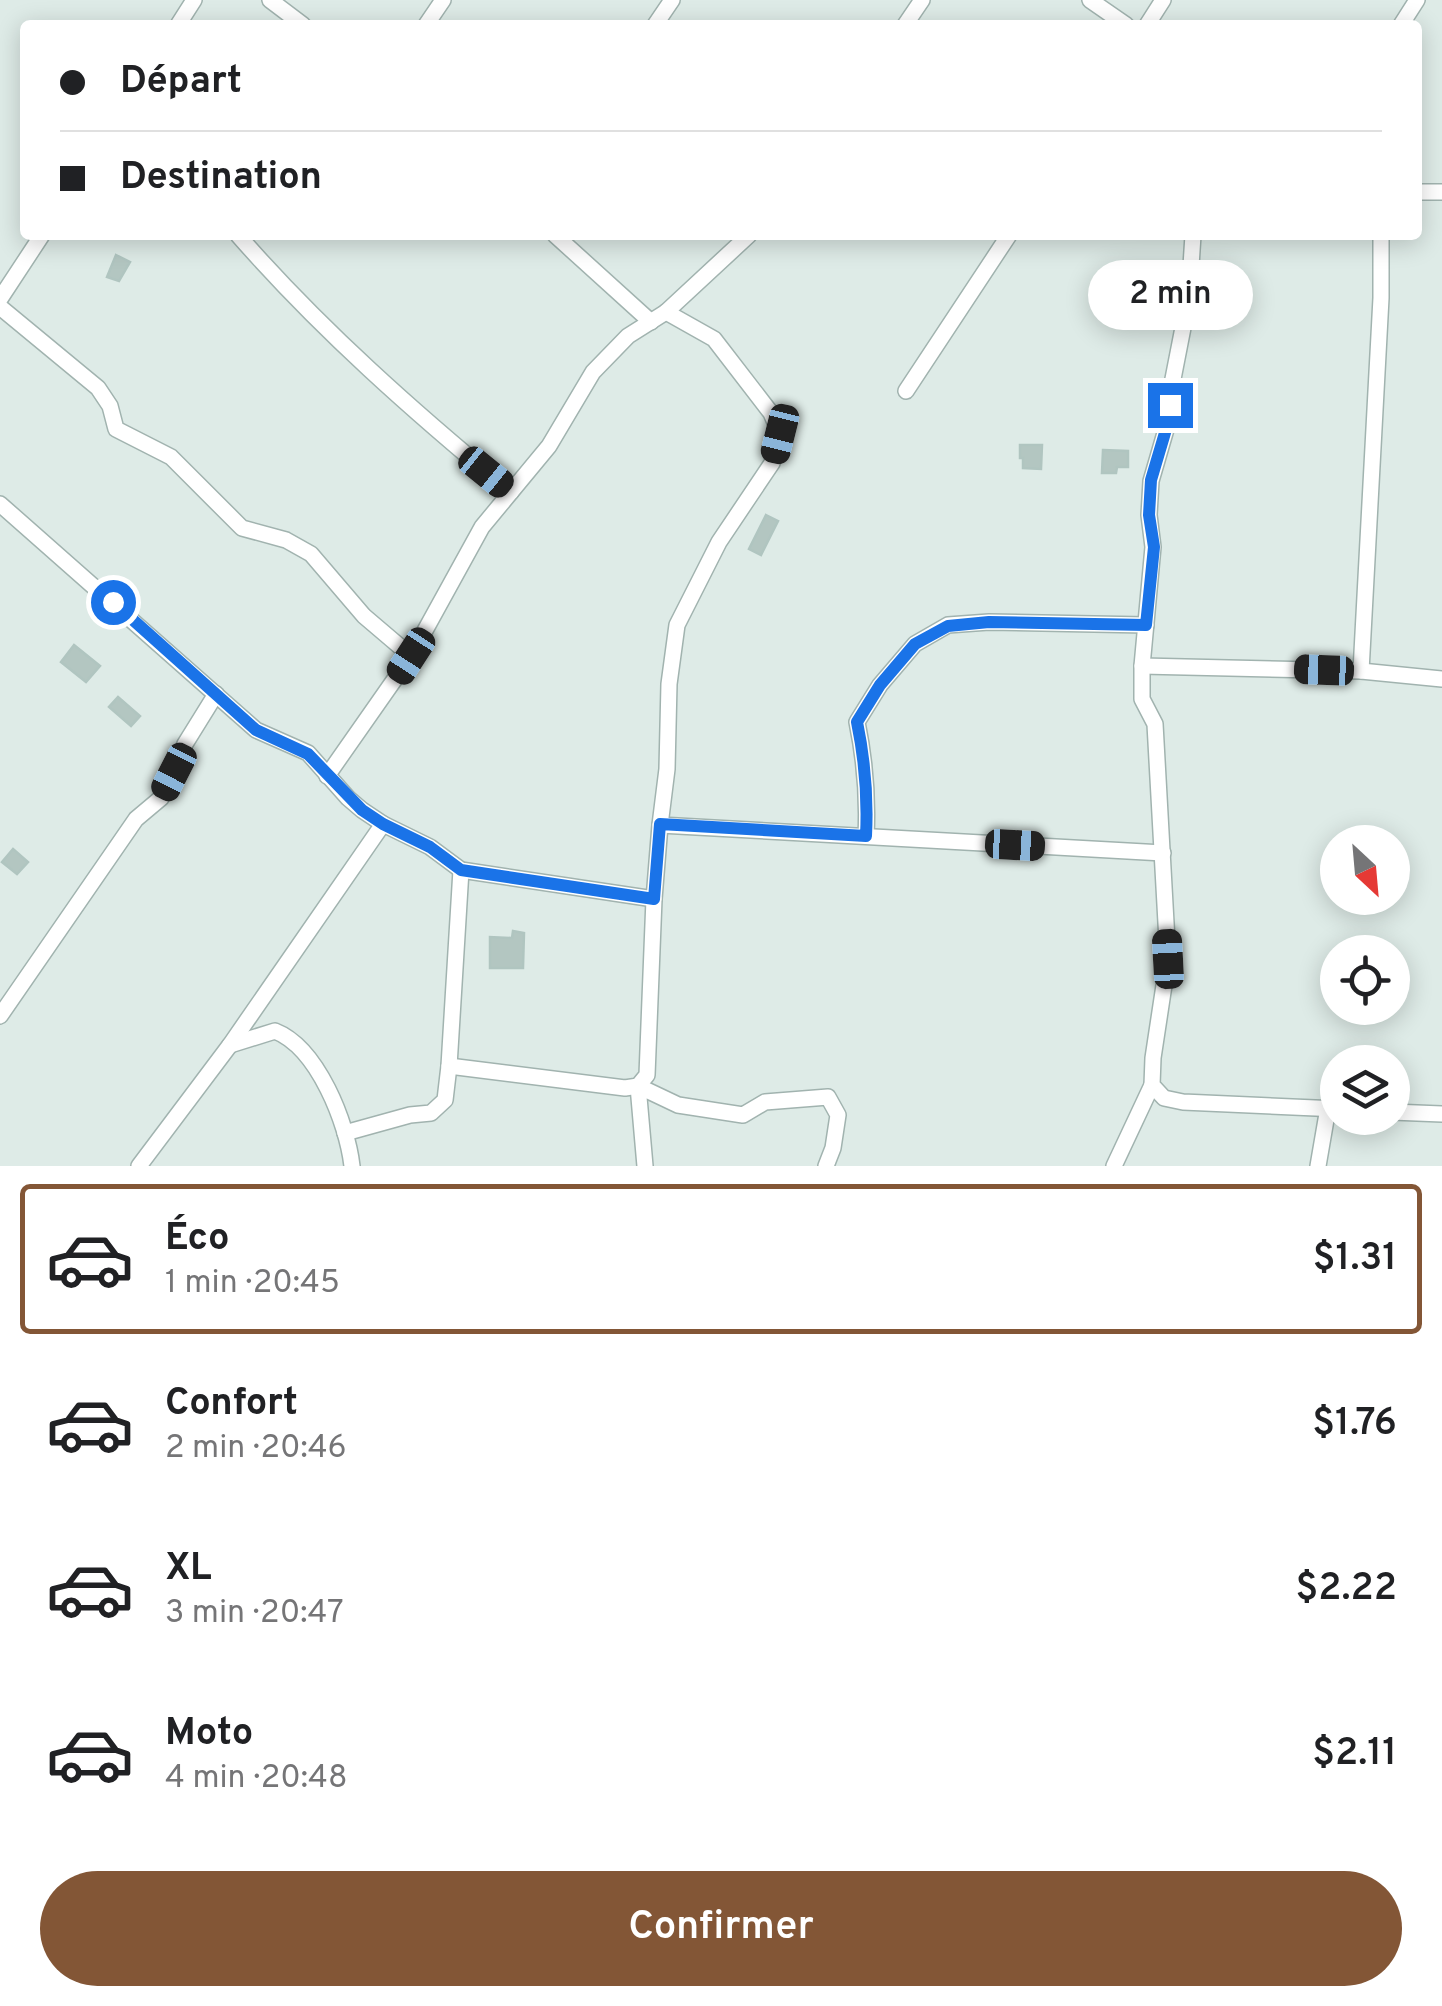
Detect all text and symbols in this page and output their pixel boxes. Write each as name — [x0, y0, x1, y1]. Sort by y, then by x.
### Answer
text: Départ — [120, 58, 242, 107]
text: Destination — [120, 154, 322, 203]
callout: 2 min — [1088, 260, 1252, 330]
text: 2 min — [1129, 275, 1212, 315]
route end — [1148, 383, 1193, 428]
car — [758, 401, 802, 467]
car — [453, 441, 519, 503]
route start — [91, 580, 136, 625]
car — [382, 623, 440, 689]
car — [1293, 654, 1355, 686]
car — [147, 738, 201, 806]
north arrow — [1320, 825, 1410, 915]
map controls — [1320, 825, 1410, 1135]
car — [984, 828, 1046, 862]
car — [1151, 928, 1185, 990]
button: locate — [1320, 935, 1410, 1025]
button: layers — [1320, 1045, 1410, 1135]
icon: car — [45, 1214, 135, 1304]
text: Éco — [165, 1215, 229, 1264]
text: $1.31 — [1313, 1235, 1397, 1284]
text: 1 min · 20:45 — [165, 1264, 340, 1304]
icon: car — [45, 1379, 135, 1469]
text: Confort — [165, 1380, 298, 1429]
text: $1.76 — [1312, 1400, 1397, 1449]
text: 2 min · 20:46 — [165, 1429, 347, 1469]
icon: car — [45, 1544, 135, 1634]
text: XL — [165, 1545, 212, 1594]
text: $2.22 — [1296, 1565, 1397, 1614]
text: 3 min · 20:47 — [165, 1594, 344, 1634]
icon: car — [45, 1709, 135, 1799]
text: Moto — [165, 1710, 253, 1759]
text: $2.11 — [1312, 1730, 1397, 1779]
text: 4 min · 20:48 — [165, 1759, 347, 1799]
button: Confirmer — [40, 1871, 1402, 1986]

